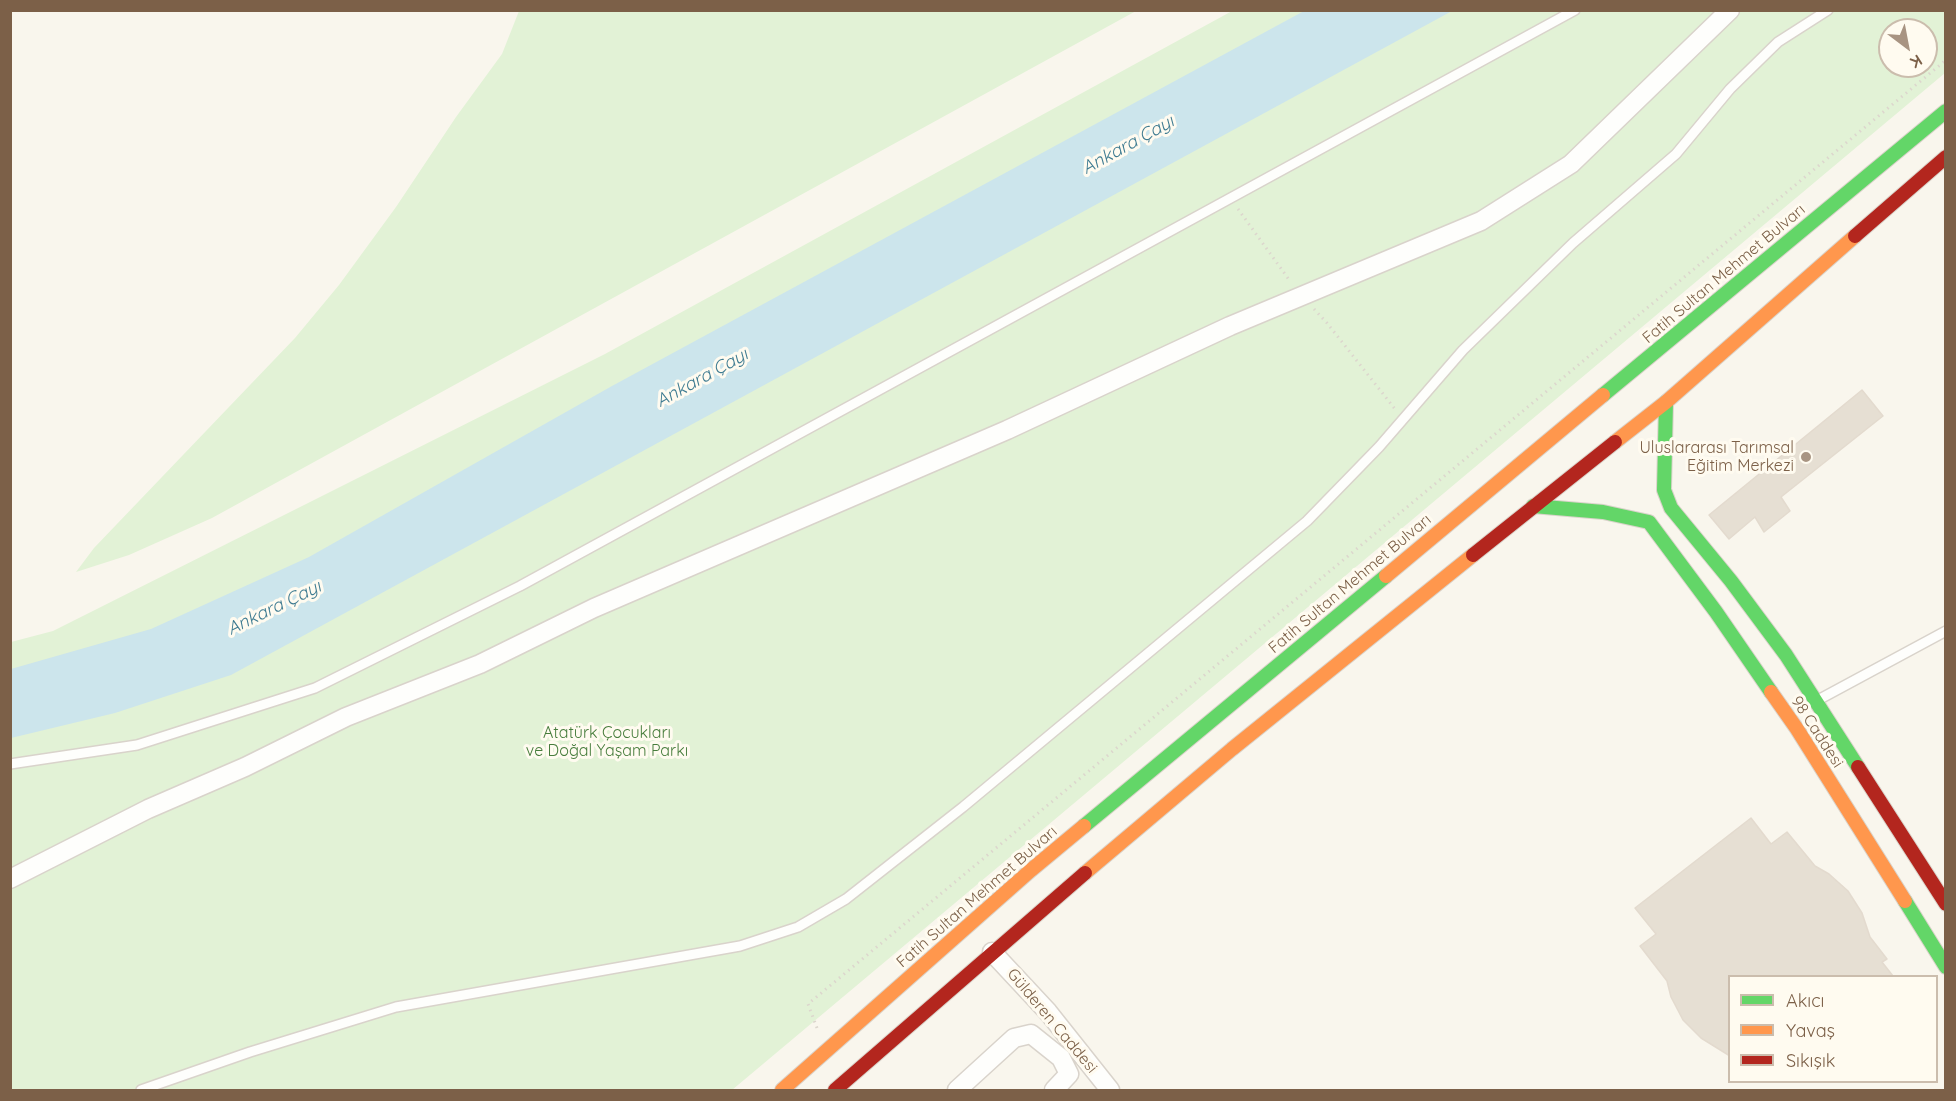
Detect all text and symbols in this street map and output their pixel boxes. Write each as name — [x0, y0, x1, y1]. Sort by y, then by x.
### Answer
north arrow — [1878, 18, 1938, 78]
text: K — [1907, 50, 1926, 73]
water label: Ankara Çayı — [1078, 111, 1178, 179]
street label: Fatih Sultan Mehmet Bulvarı — [1639, 200, 1809, 348]
water label: Ankara Çayı — [652, 344, 752, 412]
place label: Uluslararası Tarımsal Eğitim Merkezi — [1639, 438, 1794, 476]
marker: Uluslararası Tarımsal Eğitim Merkezi — [1799, 450, 1813, 464]
street label: Fatih Sultan Mehmet Bulvarı — [1265, 510, 1435, 658]
water label: Ankara Çayı — [224, 576, 324, 640]
street label: 98 Caddesi — [1787, 693, 1847, 771]
park label: Atatürk Çocukları ve Doğal Yaşam Parkı — [526, 723, 688, 761]
street label: Fatih Sultan Mehmet Bulvarı — [893, 822, 1061, 972]
street label: Gülderen Caddesi — [1003, 965, 1101, 1077]
legend — [1728, 975, 1938, 1083]
text: Akıcı — [1786, 989, 1824, 1012]
text: Yavaş — [1786, 1019, 1835, 1042]
text: Sıkışık — [1786, 1049, 1835, 1072]

